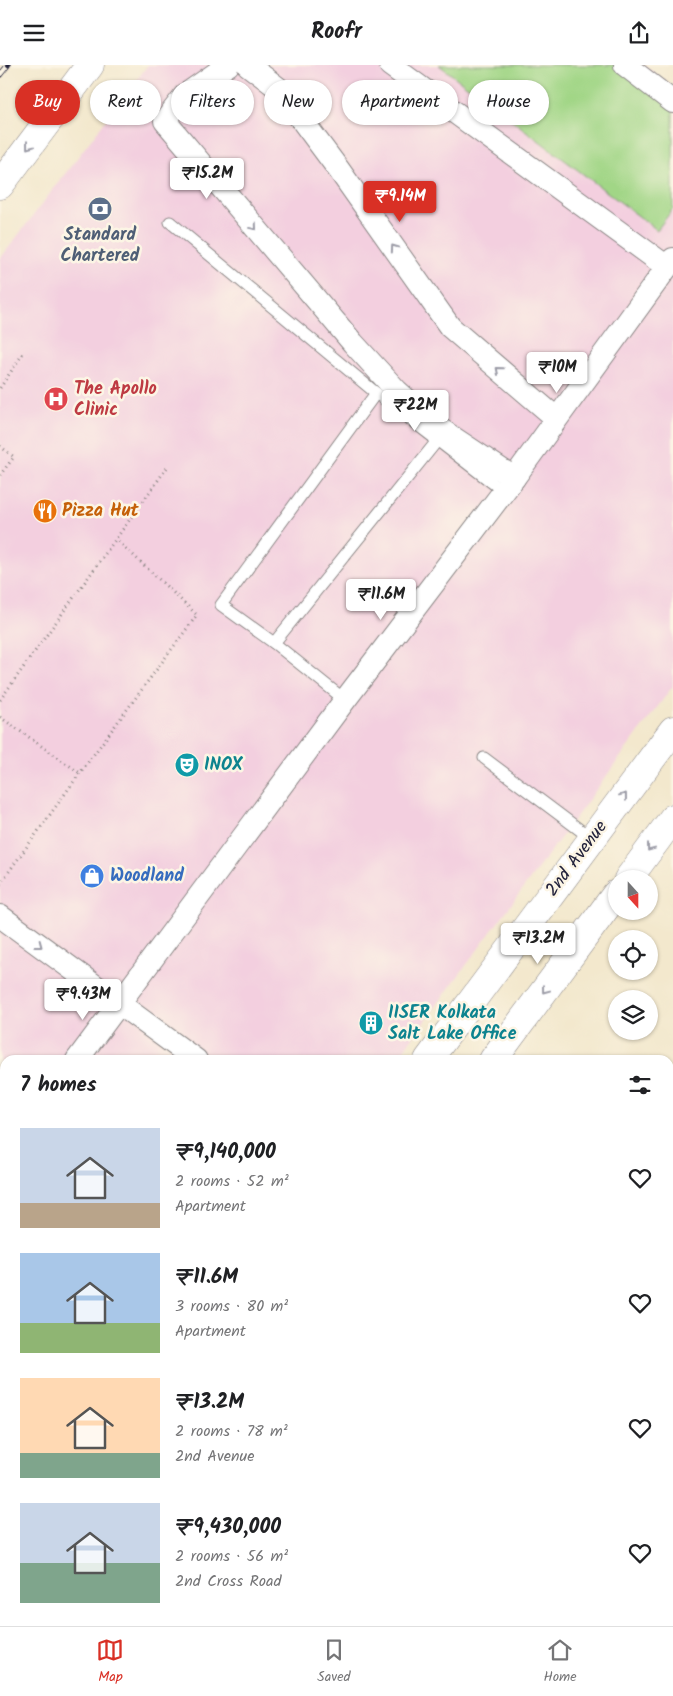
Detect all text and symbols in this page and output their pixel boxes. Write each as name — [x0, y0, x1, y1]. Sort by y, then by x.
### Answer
text: Roofr — [311, 15, 362, 50]
icon: menu — [20, 19, 48, 47]
icon: share — [625, 19, 653, 47]
chip: Buy — [15, 80, 80, 125]
chip: Rent — [90, 80, 161, 125]
chip: Filters — [171, 80, 254, 125]
chip: New — [264, 80, 332, 125]
chip: Apartment — [342, 80, 458, 125]
chip: House — [468, 80, 549, 125]
one-way arrow — [26, 140, 35, 150]
pin: ₹15.2M — [166, 157, 248, 200]
text: ₹15.2M — [181, 161, 233, 186]
pin: ₹9.14M — [359, 181, 441, 223]
text: ₹9.14M — [374, 184, 426, 209]
bank icon: Standard Chartered — [87, 196, 113, 222]
place label: Standard Chartered — [61, 221, 140, 271]
one-way arrow — [249, 221, 258, 230]
one-way arrow — [391, 244, 400, 253]
pin: ₹10M — [527, 351, 587, 394]
text: ₹10M — [537, 355, 577, 380]
one-way arrow — [496, 366, 505, 375]
place label: The Apollo Clinic — [74, 375, 157, 425]
hospital icon: The Apollo Clinic — [43, 386, 69, 412]
pin: ₹22M — [385, 389, 445, 432]
text: ₹22M — [393, 393, 437, 418]
place label: Pizza Hut — [62, 497, 139, 526]
restaurant icon: Pizza Hut — [32, 498, 58, 524]
pin: ₹11.6M — [340, 579, 422, 621]
text: ₹11.6M — [357, 582, 405, 607]
place label: INOX — [204, 751, 244, 780]
theatre icon: INOX — [174, 752, 200, 778]
one-way arrow — [618, 793, 626, 802]
street label: 2nd Avenue — [539, 815, 615, 903]
one-way arrow — [648, 842, 656, 851]
place label: Woodland — [110, 862, 184, 891]
shop icon: Woodland — [79, 863, 105, 889]
north arrow — [608, 870, 658, 920]
map controls — [608, 870, 658, 1040]
pin: ₹13.2M — [497, 923, 579, 965]
text: ₹13.2M — [512, 926, 564, 951]
button: locate — [608, 930, 658, 980]
one-way arrow — [33, 939, 43, 948]
pin: ₹9.43M — [42, 979, 124, 1021]
text: ₹9.43M — [55, 982, 111, 1007]
one-way arrow — [543, 984, 551, 993]
button: layers — [608, 990, 658, 1040]
place label: IISER Kolkata Salt Lake Office — [388, 999, 517, 1049]
building icon: IISER Kolkata Salt Lake Office — [358, 1010, 384, 1036]
text: 7 homes — [20, 1069, 97, 1102]
icon: filters — [626, 1071, 654, 1099]
text: ₹9,140,000 — [175, 1136, 276, 1169]
icon: home — [60, 1148, 120, 1208]
icon: heart — [626, 1164, 654, 1192]
text: 2 rooms · 52 m² — [175, 1169, 289, 1194]
text: Apartment — [175, 1194, 246, 1219]
text: ₹11.6M — [175, 1261, 238, 1294]
icon: home — [60, 1273, 120, 1333]
icon: heart — [626, 1289, 654, 1317]
text: 3 rooms · 80 m² — [175, 1294, 288, 1319]
text: Apartment — [175, 1319, 246, 1344]
text: ₹13.2M — [175, 1386, 244, 1419]
icon: home — [60, 1398, 120, 1458]
icon: heart — [626, 1414, 654, 1442]
text: 2 rooms · 78 m² — [175, 1419, 288, 1444]
text: 2nd Avenue — [175, 1444, 254, 1469]
text: ₹9,430,000 — [175, 1511, 281, 1544]
icon: home — [60, 1523, 120, 1583]
icon: heart — [626, 1539, 654, 1567]
text: 2 rooms · 56 m² — [175, 1544, 288, 1569]
text: 2nd Cross Road — [175, 1569, 281, 1594]
tab: Map — [96, 1636, 124, 1688]
tab: Saved — [317, 1636, 351, 1688]
tab: Home — [543, 1636, 577, 1688]

